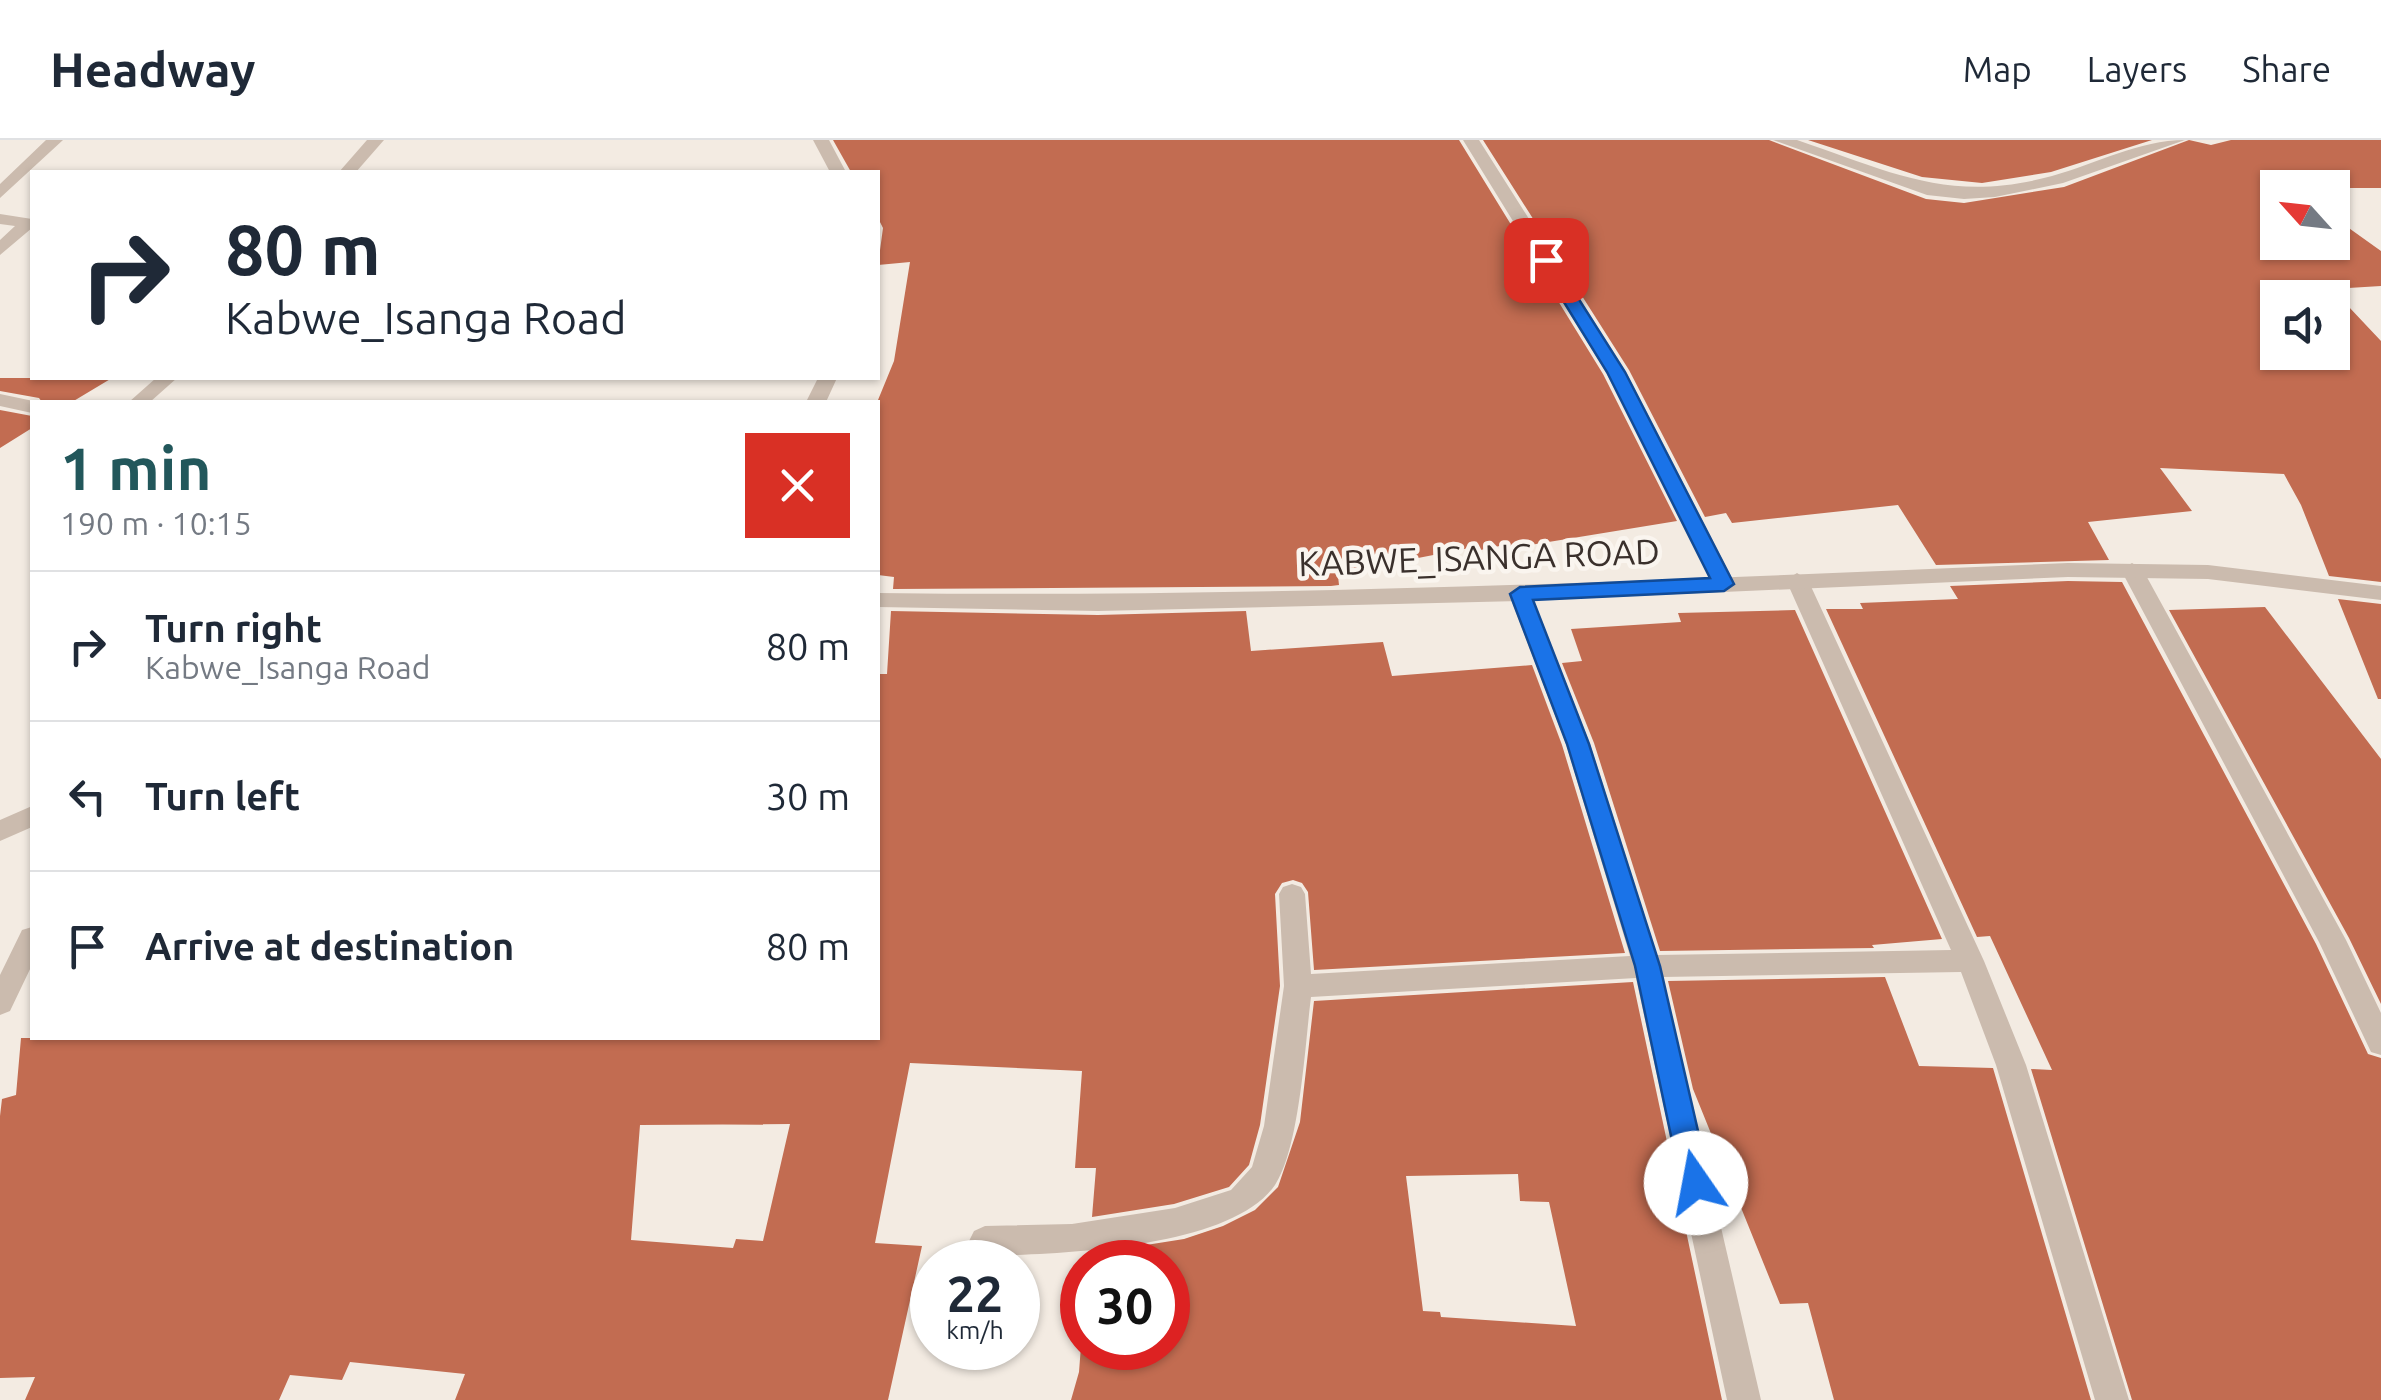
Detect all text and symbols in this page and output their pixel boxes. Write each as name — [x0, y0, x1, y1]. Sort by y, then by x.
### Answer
text: Headway — [50, 42, 256, 96]
text: Map — [1963, 49, 2032, 89]
text: Layers — [2087, 49, 2187, 89]
text: Share — [2242, 49, 2331, 89]
north arrow — [2260, 170, 2350, 260]
map controls — [2260, 170, 2350, 370]
icon: right — [60, 210, 190, 340]
text: 80 m — [225, 210, 381, 288]
pin — [1504, 218, 1589, 303]
icon: arrive — [1519, 233, 1574, 288]
button: sound — [2260, 280, 2350, 370]
text: Kabwe_Isanga Road — [225, 292, 627, 343]
button: close — [745, 433, 850, 538]
text: 1 min — [60, 434, 212, 501]
text: 190 m · 10:15 — [60, 505, 252, 541]
street label: KABWE_ISANGA ROAD — [1298, 531, 1660, 583]
text: Turn right — [145, 607, 322, 649]
icon: right — [60, 619, 115, 674]
text: 80 m — [766, 625, 850, 667]
text: Kabwe_Isanga Road — [145, 649, 431, 685]
icon: left — [60, 769, 115, 824]
text: Turn left — [145, 775, 300, 817]
text: 30 m — [766, 775, 850, 817]
icon: arrive — [60, 919, 115, 974]
text: Arrive at destination — [145, 925, 514, 967]
text: 80 m — [766, 925, 850, 967]
position arrow — [1644, 1131, 1748, 1235]
speed limit sign: 30 — [1060, 1240, 1190, 1370]
text: 22 — [947, 1265, 1003, 1321]
text: km/h — [946, 1316, 1004, 1344]

